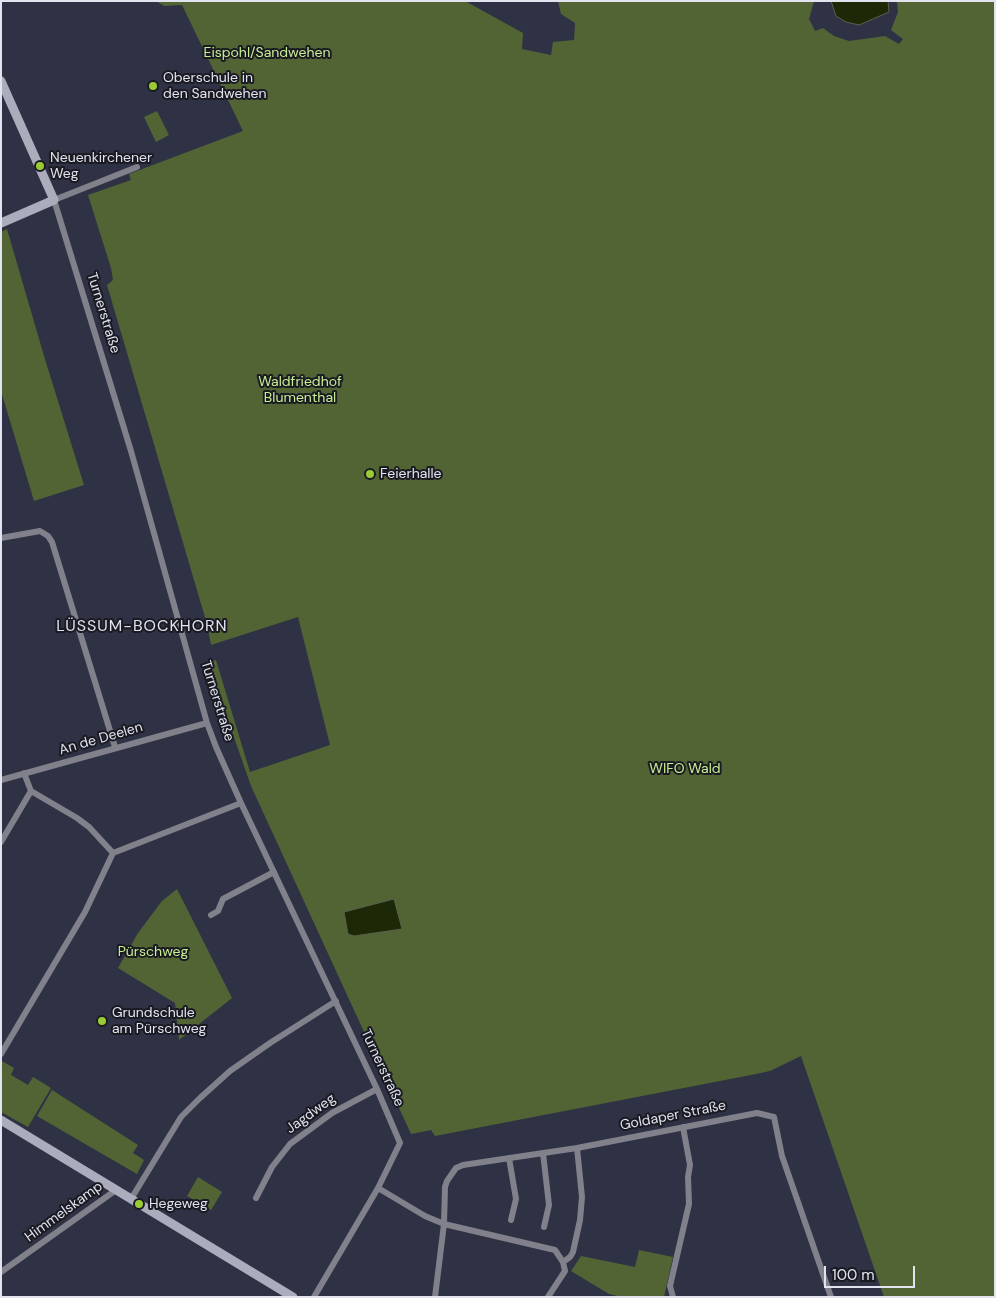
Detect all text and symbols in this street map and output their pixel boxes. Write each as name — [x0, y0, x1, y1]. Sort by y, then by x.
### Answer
park label: Eispohl/Sandwehen — [204, 45, 330, 61]
place label: Oberschule in den Sandwehen — [163, 70, 266, 102]
marker: Oberschule in den Sandwehen — [147, 80, 159, 92]
place label: Neuenkirchener Weg — [50, 150, 152, 182]
marker: Neuenkirchener Weg — [34, 160, 46, 172]
street label: Turnerstraße — [83, 271, 123, 355]
park label: Waldfriedhof Blumenthal — [258, 374, 342, 407]
place label: Feierhalle — [380, 466, 442, 482]
marker: Feierhalle — [364, 468, 376, 480]
district label: LÜSSUM-BOCKHORN — [54, 617, 230, 637]
street label: Turnerstraße — [197, 659, 237, 743]
street label: An de Deelen — [57, 719, 145, 759]
park label: WIFO Wald — [649, 761, 721, 777]
park label: Pürschweg — [118, 944, 188, 960]
place label: Grundschule am Pürschweg — [112, 1005, 206, 1038]
marker: Grundschule am Pürschweg — [96, 1015, 108, 1027]
street label: Turnerstraße — [357, 1027, 407, 1109]
street label: Jagdweg — [283, 1090, 339, 1138]
street label: Goldaper Straße — [619, 1098, 727, 1134]
street label: Himmelskamp — [22, 1178, 106, 1246]
place label: Hegeweg — [149, 1196, 208, 1212]
marker: Hegeweg — [133, 1198, 145, 1210]
scale bar — [826, 1256, 917, 1288]
text: 100 m — [832, 1265, 875, 1285]

